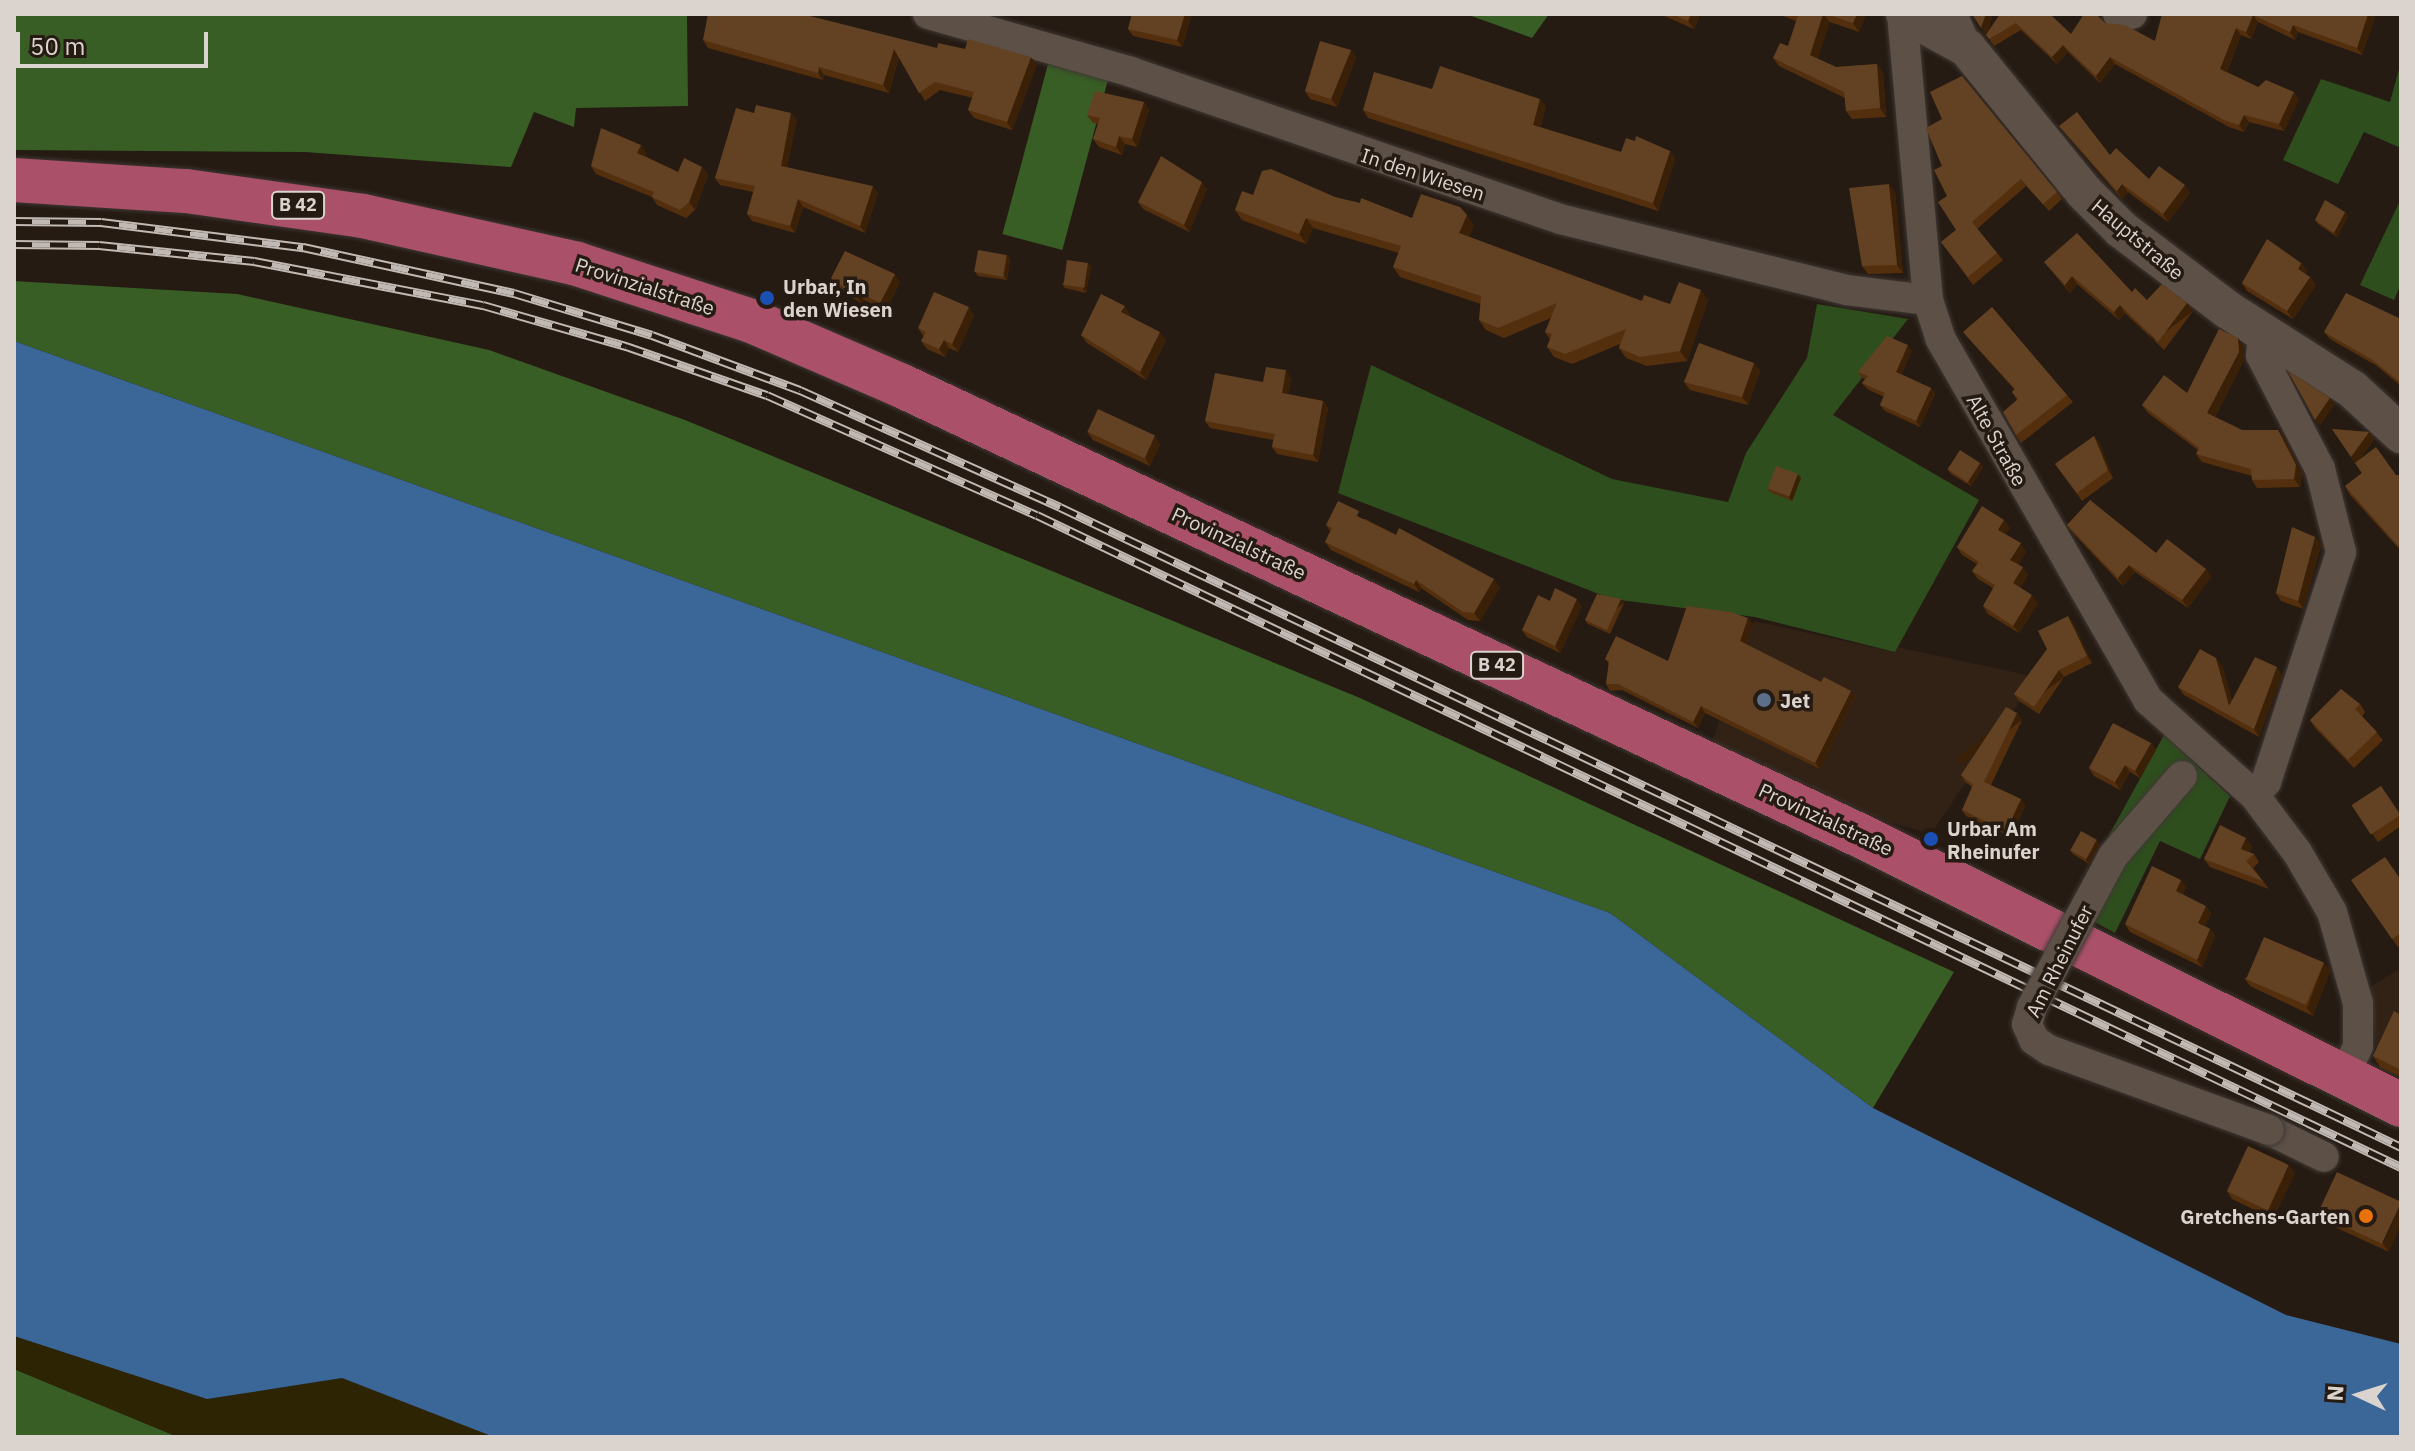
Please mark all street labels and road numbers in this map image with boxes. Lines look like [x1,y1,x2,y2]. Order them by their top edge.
street label: In den Wiesen [1358,143,1488,205]
road number: B 42 [270,191,326,219]
street label: Hauptstraße [2087,193,2189,285]
street label: Provinzialstraße [572,252,718,320]
street label: Alte Straße [1962,390,2032,490]
street label: Provinzialstraße [1168,501,1310,585]
road number: B 42 [1469,651,1525,679]
street label: Provinzialstraße [1755,777,1897,861]
street label: Am Rheinufer [2020,901,2098,1021]

